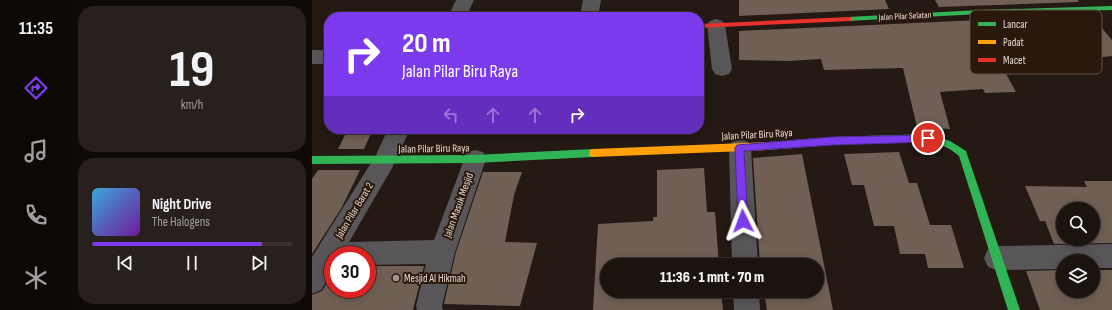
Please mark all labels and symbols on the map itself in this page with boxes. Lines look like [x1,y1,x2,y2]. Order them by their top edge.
street label: Jalan Pilar Selatan [877,10,932,23]
legend [970,10,1102,74]
text: Lancar [1003,18,1028,31]
text: Padat [1003,36,1025,49]
text: Macet [1003,54,1027,67]
pin [911,121,945,155]
street label: Jalan Pilar Biru Raya [720,126,793,143]
street label: Jalan Pilar Biru Raya [397,141,470,156]
street label: Jalan Masuk Mesjid [440,171,476,240]
street label: Jalan Pilar Barat 2 [332,179,376,242]
position arrow [722,200,764,242]
speed limit sign: 30 [324,246,376,298]
place label: Mesjid Al Hikmah [404,272,466,285]
marker: Mesjid Al Hikmah [391,273,401,283]

